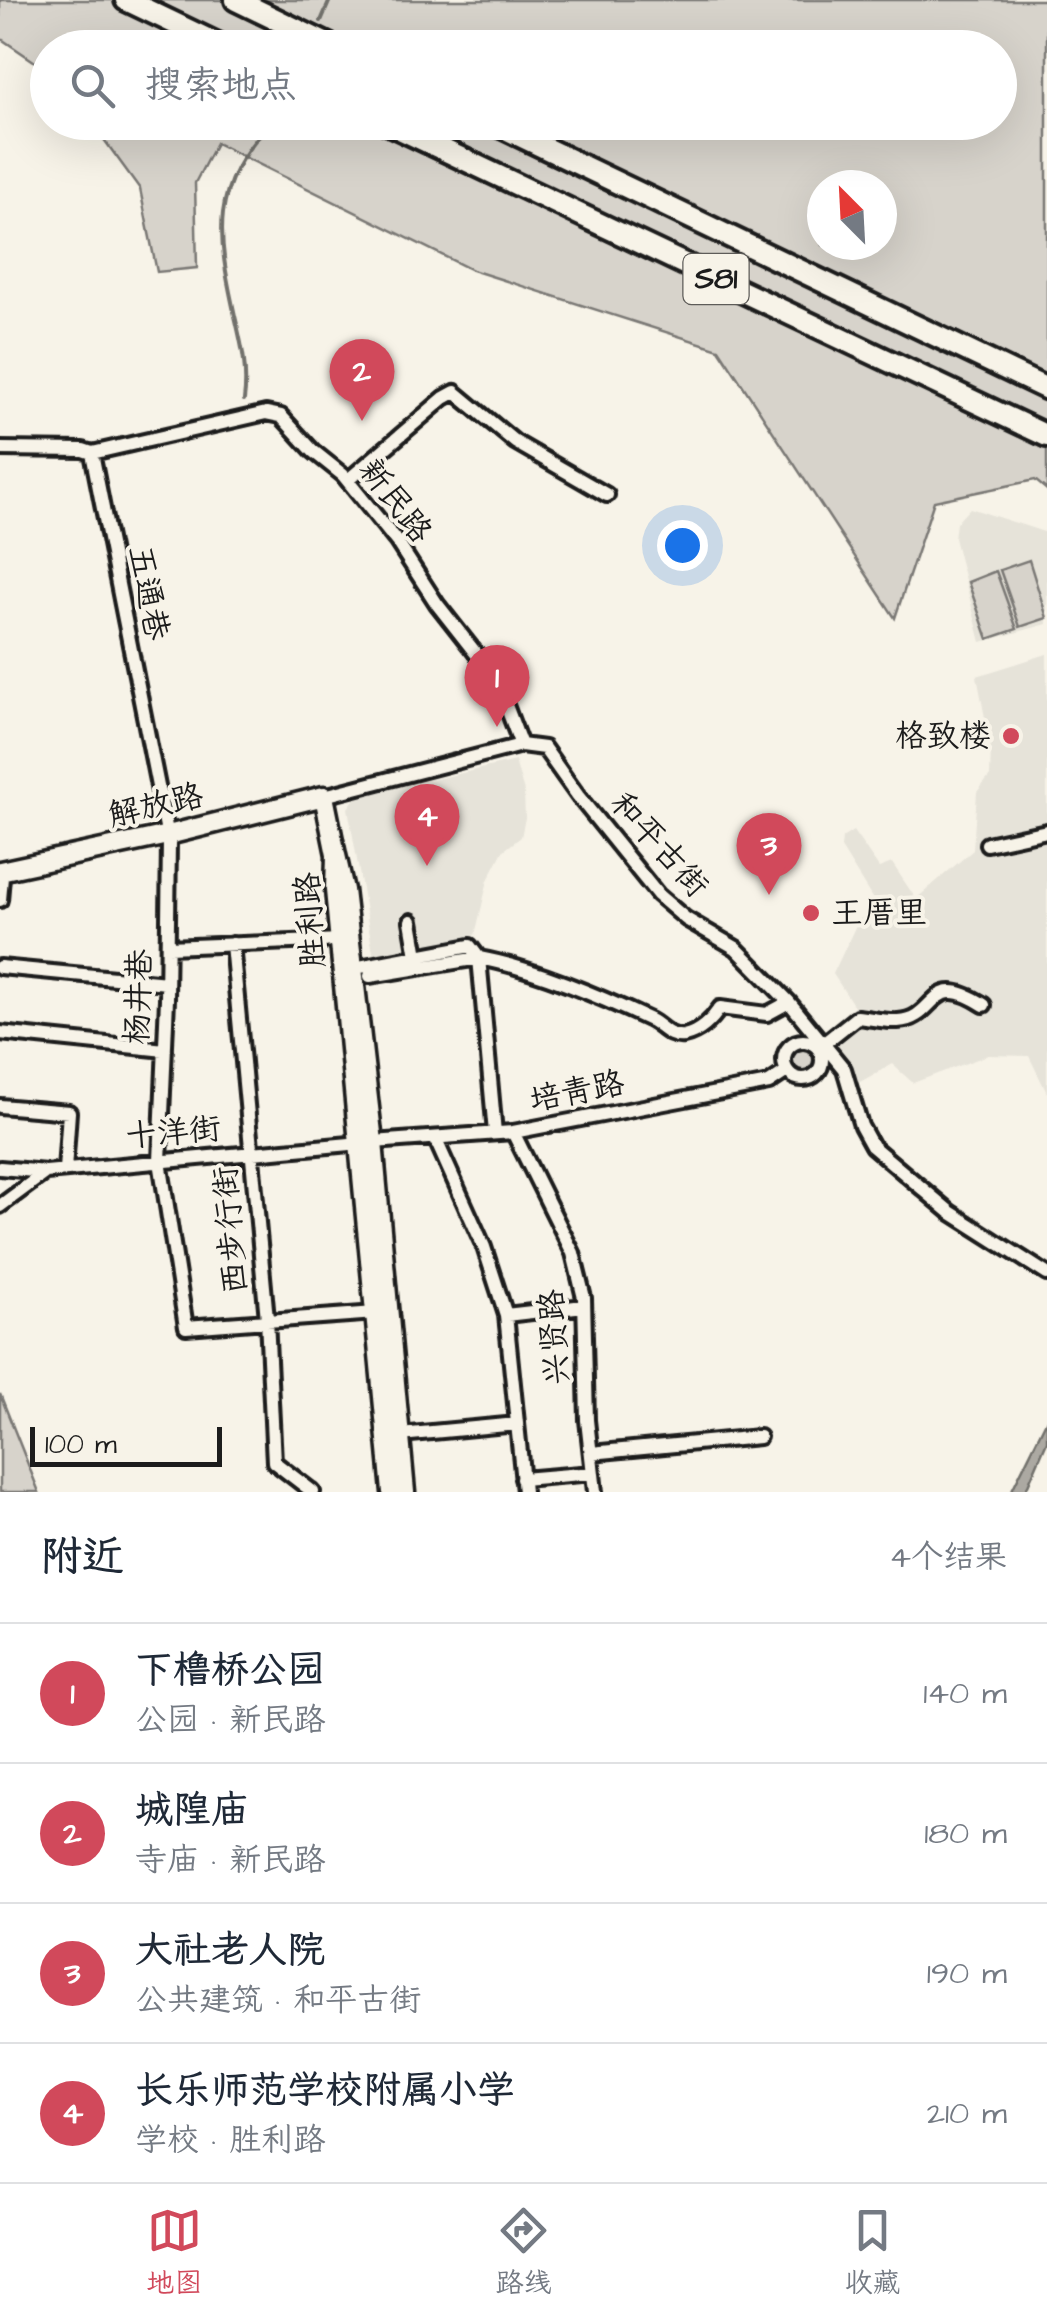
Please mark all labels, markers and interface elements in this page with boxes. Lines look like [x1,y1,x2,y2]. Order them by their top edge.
search box [30,30,1017,140]
icon: search [65,58,120,113]
text: 搜索地点 [145,60,297,112]
north arrow [807,170,897,260]
road number: S81 [684,254,748,304]
pin: 2 [330,338,394,421]
street label: 新民路 [348,449,442,553]
your location [657,520,708,571]
street label: 五通巷 [117,542,179,644]
pin: 1 [464,644,530,727]
place label: 格致楼 [895,714,991,759]
marker: 格致楼 [1000,725,1022,747]
street label: 解放路 [104,773,208,839]
street label: 和平古街 [599,782,719,908]
pin: 4 [394,784,460,866]
pin: 3 [736,812,802,895]
street label: 胜利路 [285,871,337,969]
place label: 王厝里 [831,891,927,936]
marker: 王厝里 [800,902,822,924]
street label: 杨井巷 [115,948,163,1046]
street label: 培青路 [526,1061,628,1123]
street label: 十洋街 [123,1106,223,1160]
street label: 西步行街 [203,1164,259,1296]
street label: 兴贤路 [529,1288,581,1386]
scale bar [30,1422,222,1466]
text: 100 m [45,1425,117,1464]
text: 附近 [40,1529,124,1587]
text: 4个结果 [889,1535,1007,1580]
text: 下橹桥公园 [135,1645,325,1697]
text: 1 [70,1671,75,1716]
text: 140 m [923,1671,1007,1716]
text: 公园 · 新民路 [135,1698,325,1743]
text: 城隍庙 [135,1785,249,1837]
text: 2 [63,1811,82,1856]
text: 180 m [924,1811,1007,1856]
text: 寺庙 · 新民路 [135,1838,325,1883]
text: 大社老人院 [135,1925,325,1977]
text: 3 [64,1951,81,1996]
text: 190 m [927,1951,1007,1996]
text: 公共建筑 · 和平古街 [135,1978,421,2023]
text: 长乐师范学校附属小学 [135,2065,515,2117]
text: 4 [62,2091,83,2136]
text: 210 m [927,2091,1007,2136]
text: 学校 · 胜利路 [135,2118,325,2163]
tab: 地图 [146,2203,203,2303]
tab: 路线 [495,2203,552,2303]
tab: 收藏 [844,2203,901,2303]

